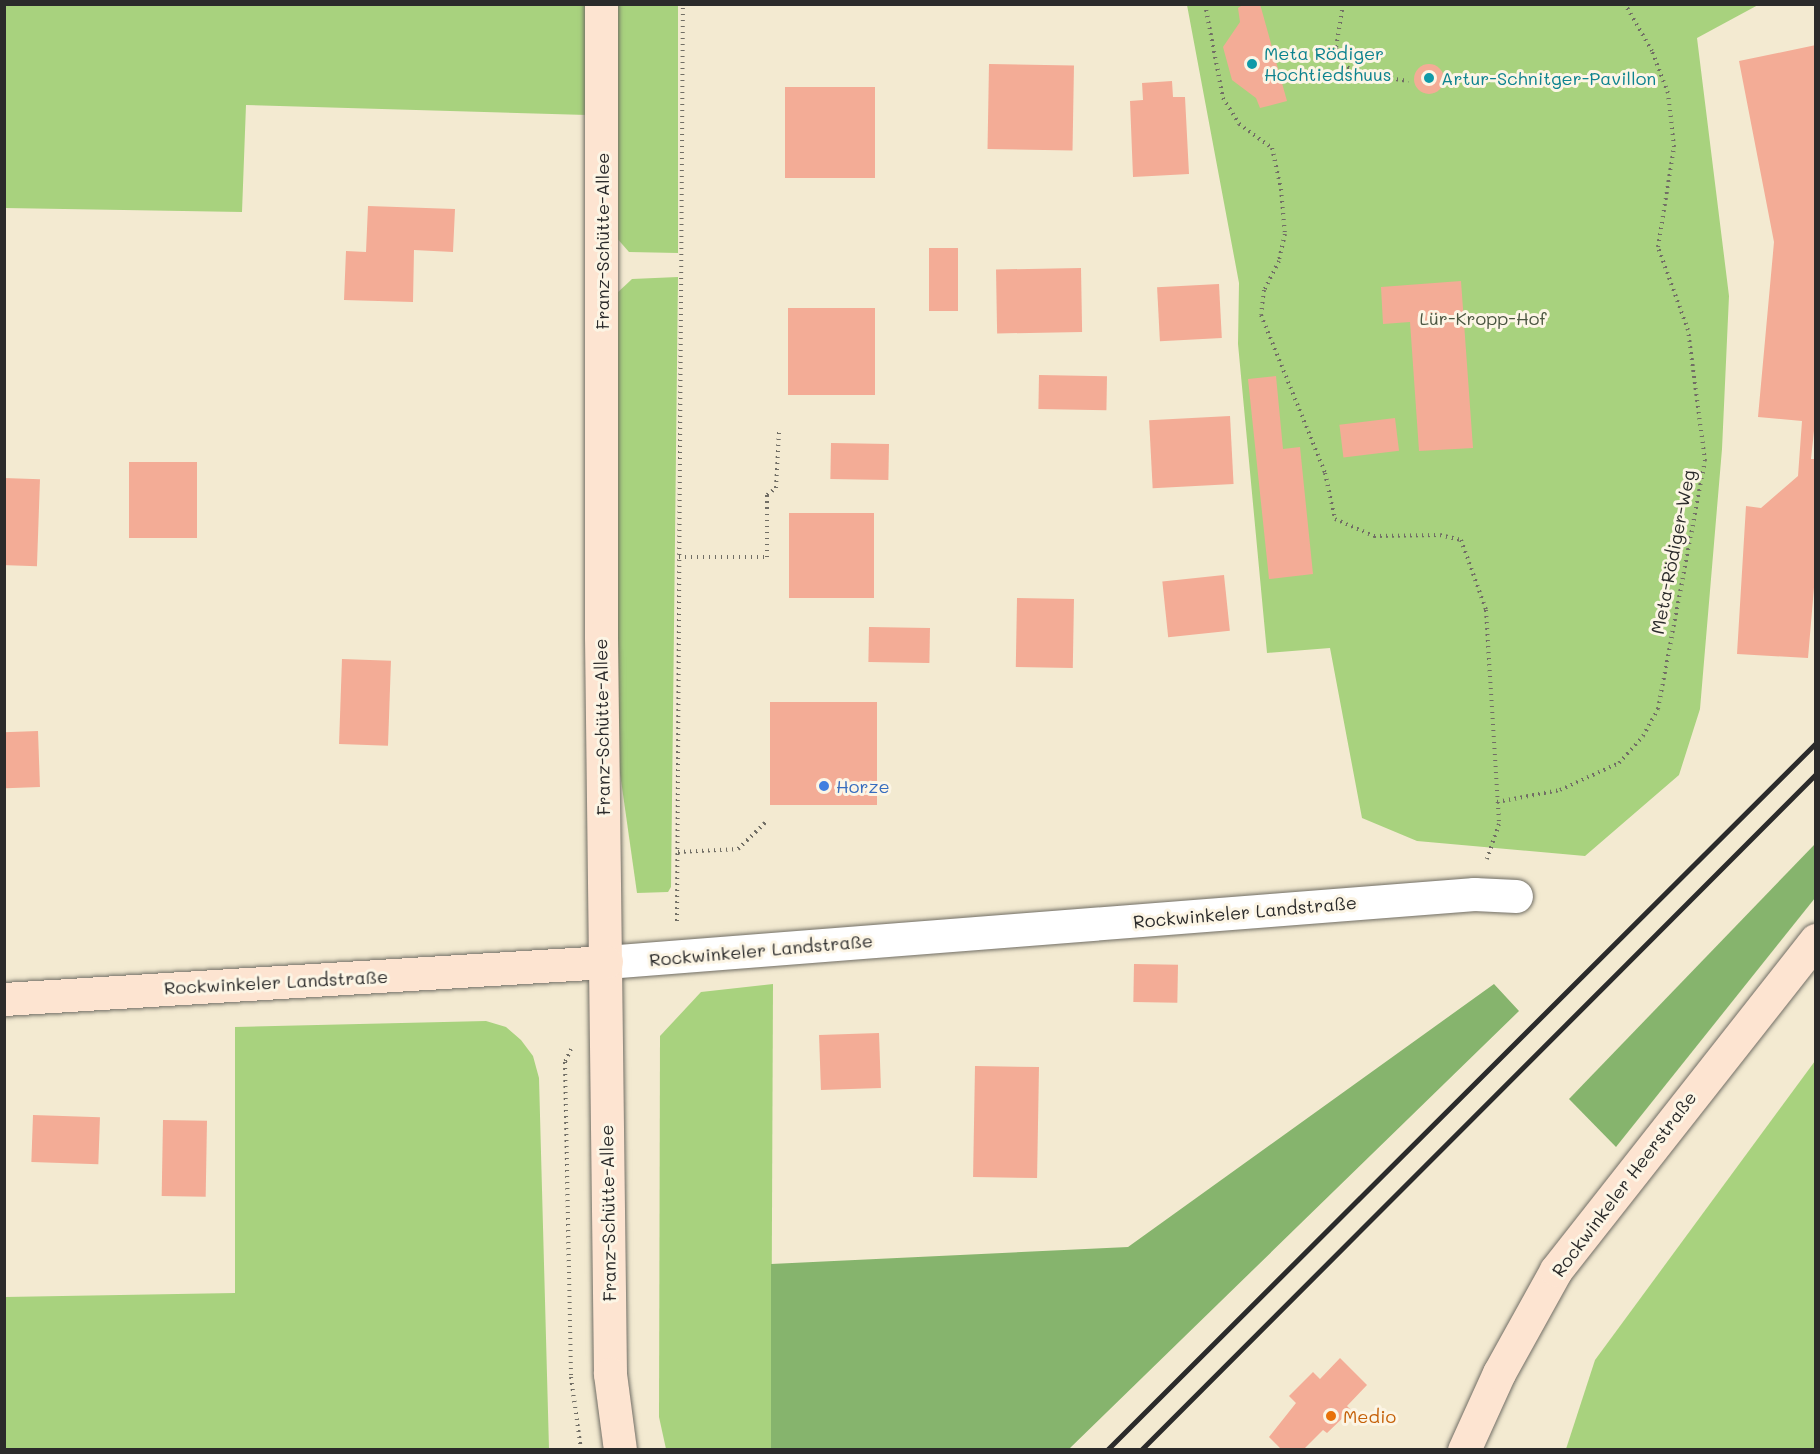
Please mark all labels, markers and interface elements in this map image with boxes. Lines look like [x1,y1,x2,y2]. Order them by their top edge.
place label: Meta Rödiger Hochtiedshuus [1264,43,1392,86]
marker: Meta Rödiger Hochtiedshuus [1245,57,1259,71]
place label: Artur-Schnitger-Pavillon [1441,67,1656,89]
marker: Artur-Schnitger-Pavillon [1422,71,1436,85]
street label: Franz-Schütte-Allee [591,153,613,329]
park label: Lür-Kropp-Hof [1420,307,1546,329]
street label: Meta-Rödiger-Weg [1646,468,1700,636]
street label: Franz-Schütte-Allee [590,638,614,816]
place label: Horze [836,775,890,797]
marker: Horze [817,779,831,793]
street label: Rockwinkeler Landstraße [1132,891,1358,933]
street label: Rockwinkeler Landstraße [648,929,874,971]
street label: Rockwinkeler Landstraße [163,965,389,999]
street label: Rockwinkeler Heerstraße [1547,1087,1701,1281]
street label: Franz-Schütte-Allee [596,1124,620,1302]
place label: Medio [1343,1405,1396,1427]
marker: Medio [1324,1409,1338,1423]

